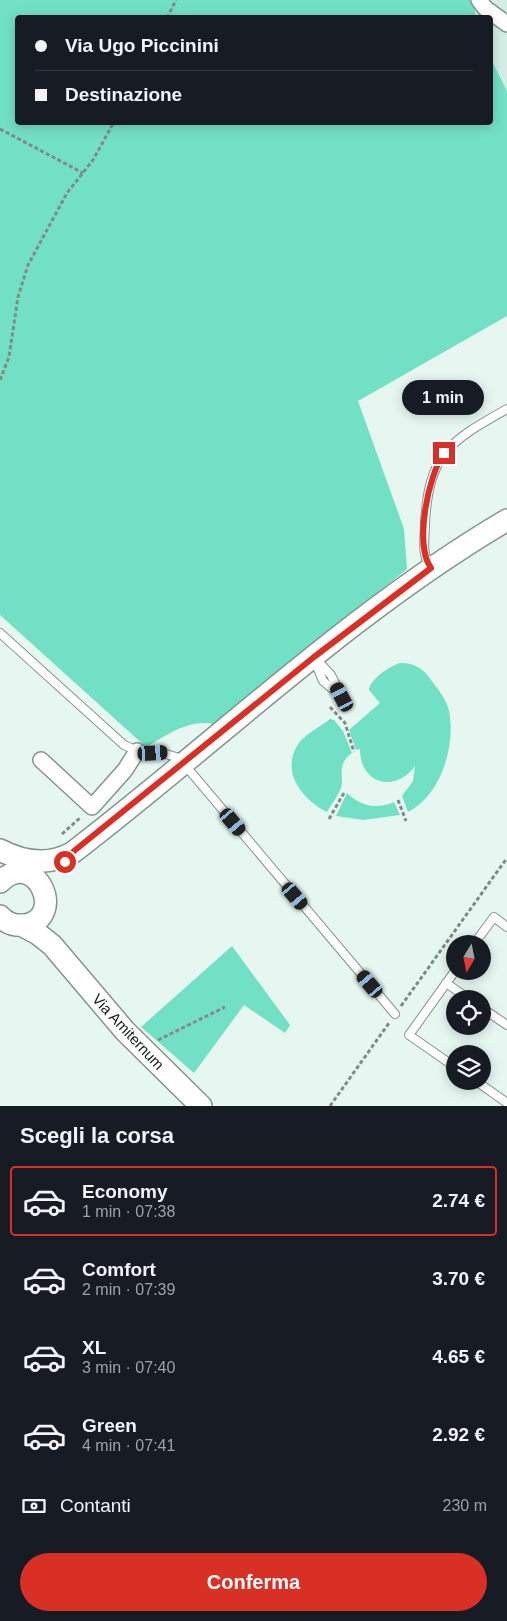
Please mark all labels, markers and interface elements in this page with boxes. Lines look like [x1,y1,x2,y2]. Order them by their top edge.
text: Via Ugo Piccinini [65,35,219,56]
text: Destinazione [65,84,182,105]
callout: 1 min [403,380,485,416]
text: 1 min [422,389,464,406]
route end [433,442,455,464]
car [328,680,355,714]
car [137,745,168,761]
car [217,806,248,838]
route start [54,851,76,873]
car [279,880,310,912]
north arrow [446,935,491,980]
map controls [446,935,491,1090]
car [354,968,385,1000]
street label: Via Amiternum [89,990,168,1073]
button: locate [446,990,491,1035]
button: layers [446,1045,491,1090]
text: Scegli la corsa [20,1123,174,1148]
icon: car [22,1179,67,1224]
text: Economy [82,1181,168,1202]
text: 2.74 € [432,1190,485,1211]
text: 1 min · 07:38 [82,1203,175,1220]
icon: car [22,1257,67,1302]
text: Comfort [82,1259,156,1280]
text: 3.70 € [432,1268,485,1289]
text: 2 min · 07:39 [82,1281,175,1298]
icon: car [22,1335,67,1380]
text: XL [82,1337,106,1358]
text: 4.65 € [432,1346,485,1367]
text: 3 min · 07:40 [82,1359,175,1376]
icon: car [22,1413,67,1458]
text: Green [82,1415,137,1436]
text: 2.92 € [432,1424,485,1445]
text: 4 min · 07:41 [82,1437,175,1454]
icon: cash [20,1492,48,1520]
text: Contanti [60,1495,131,1516]
text: 230 m [443,1497,487,1514]
button: Conferma [20,1553,487,1611]

